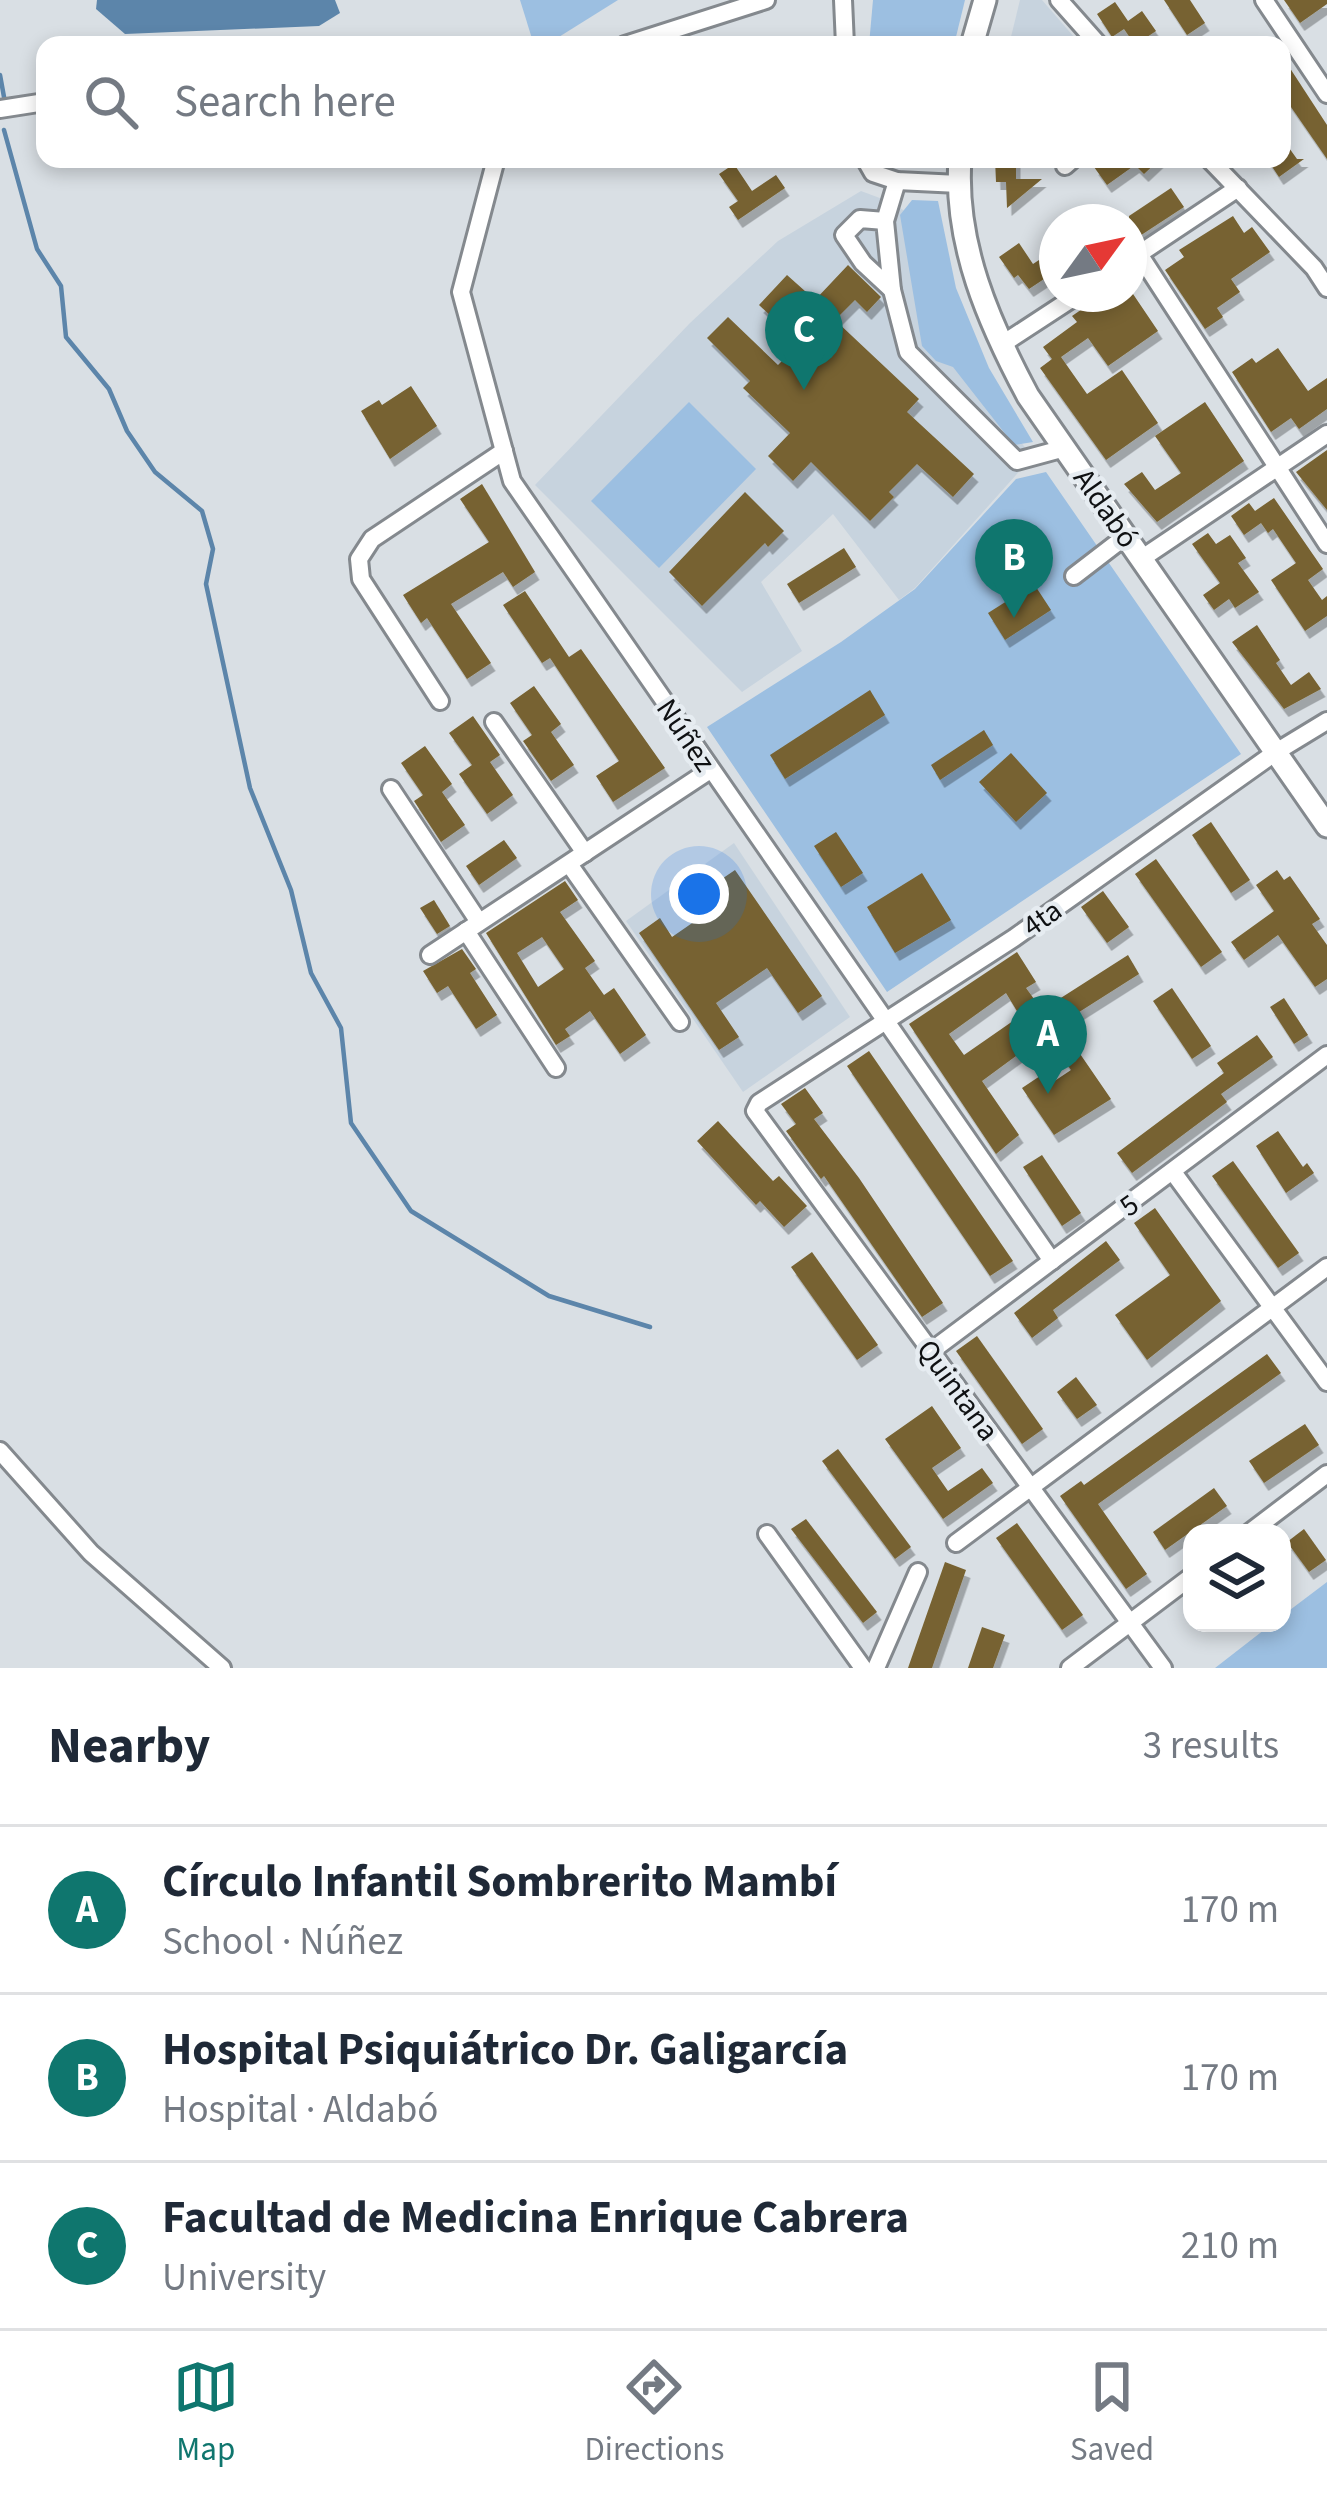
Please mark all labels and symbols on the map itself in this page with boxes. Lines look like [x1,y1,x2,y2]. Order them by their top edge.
north arrow [1039,204,1147,312]
pin: C [765,291,843,390]
street label: Aldabó [1063,460,1149,557]
pin: B [975,519,1053,618]
street label: Núñez [645,690,726,780]
your location [669,864,729,924]
street label: 4ta [1014,889,1071,947]
pin: A [1009,995,1087,1094]
street label: 5 [1111,1184,1148,1227]
street label: Quintana [906,1331,1009,1450]

